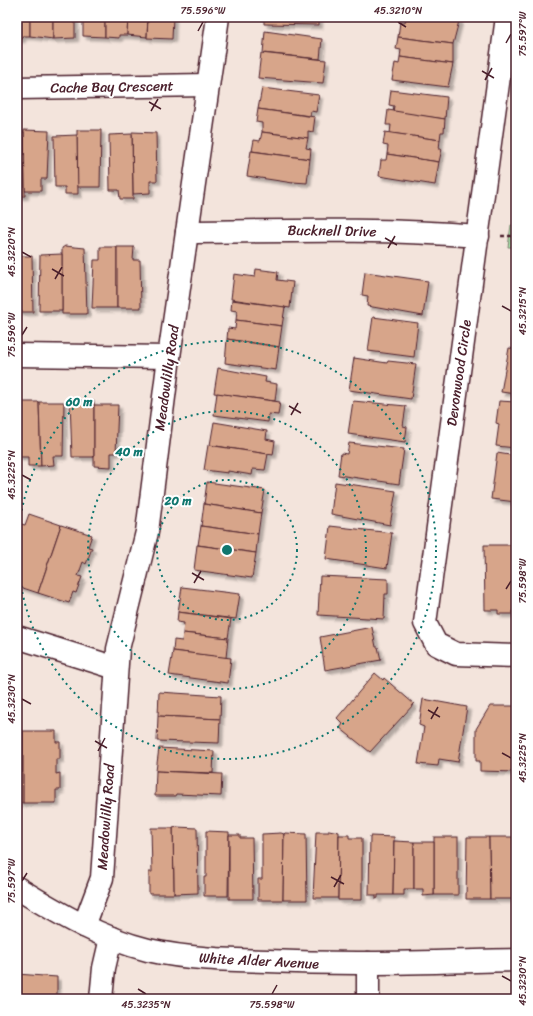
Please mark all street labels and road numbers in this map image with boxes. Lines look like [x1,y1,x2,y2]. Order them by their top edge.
street label: Cache Bay Crescent [50,73,174,101]
street label: Bucknell Drive [287,218,377,244]
street label: Devonwood Circle [439,318,479,428]
street label: Meadowlilly Road [147,322,187,432]
street label: Meadowlilly Road [90,762,122,871]
street label: White Alder Avenue [198,945,320,977]

